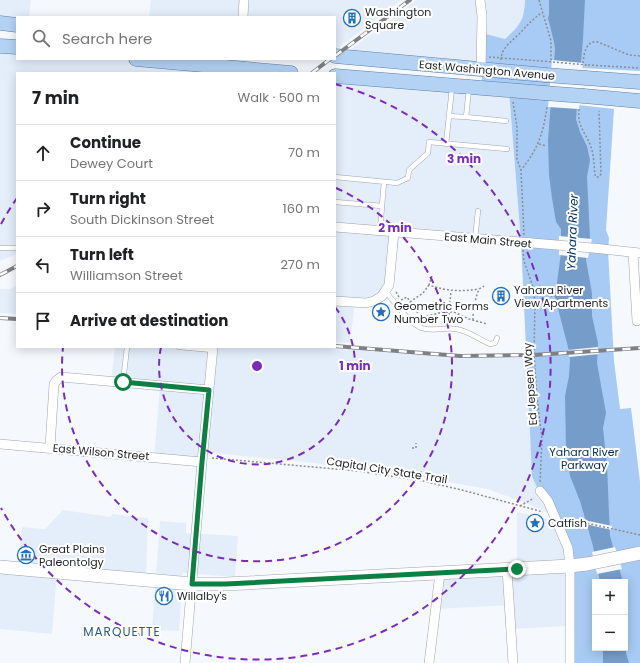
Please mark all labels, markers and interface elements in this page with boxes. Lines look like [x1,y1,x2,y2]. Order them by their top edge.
place label: Washington Square [365,4,431,33]
building icon: Washington Square [342,8,362,28]
search box [16,16,336,60]
icon: search [30,27,52,49]
text: Search here [62,28,152,49]
street label: East Washington Avenue [418,56,556,84]
text: 7 min [32,86,79,110]
text: Walk · 500 m [238,88,320,107]
text: Continue [70,132,141,153]
icon: ahead [32,142,54,164]
text: 70 m [288,143,320,162]
text: 3 min [447,150,481,167]
text: Dewey Court [70,154,153,173]
text: Turn right [70,188,146,209]
water label: Yahara River [562,193,582,270]
icon: right [32,198,54,220]
text: 160 m [283,199,320,218]
text: South Dickinson Street [70,210,214,229]
text: 2 min [378,219,412,236]
street label: East Main Street [444,228,532,252]
text: Turn left [70,244,134,265]
icon: left [32,254,54,276]
text: 270 m [280,255,320,274]
text: Williamson Street [70,266,183,285]
place label: Yahara River View Apartments [514,282,609,311]
building icon: Yahara River View Apartments [491,286,511,306]
place label: Geometric Forms Number Two [394,298,489,327]
place icon: Geometric Forms Number Two [371,302,391,322]
icon: arrive [32,310,54,332]
text: Arrive at destination [70,310,228,331]
street label: Ed Jepsen Way [519,341,541,426]
text: 1 min [339,357,371,374]
centre of rings [250,359,264,373]
route start [114,373,132,391]
street label: East Wilson Street [52,440,150,464]
park label: Yahara River Parkway [549,444,619,473]
street label: Capital City State Trail [325,453,449,487]
place icon: Catfish [525,513,545,533]
place label: Catfish [548,515,587,531]
place label: Great Plains Paleontolgy [39,541,105,570]
museum icon: Great Plains Paleontolgy [16,545,36,565]
route end [508,560,526,578]
map controls [592,579,628,651]
button: + [592,579,628,615]
restaurant icon: Willalby's [154,586,174,606]
place label: Willalby's [177,588,227,604]
button: − [592,615,628,651]
district label: MARQUETTE [83,623,161,640]

